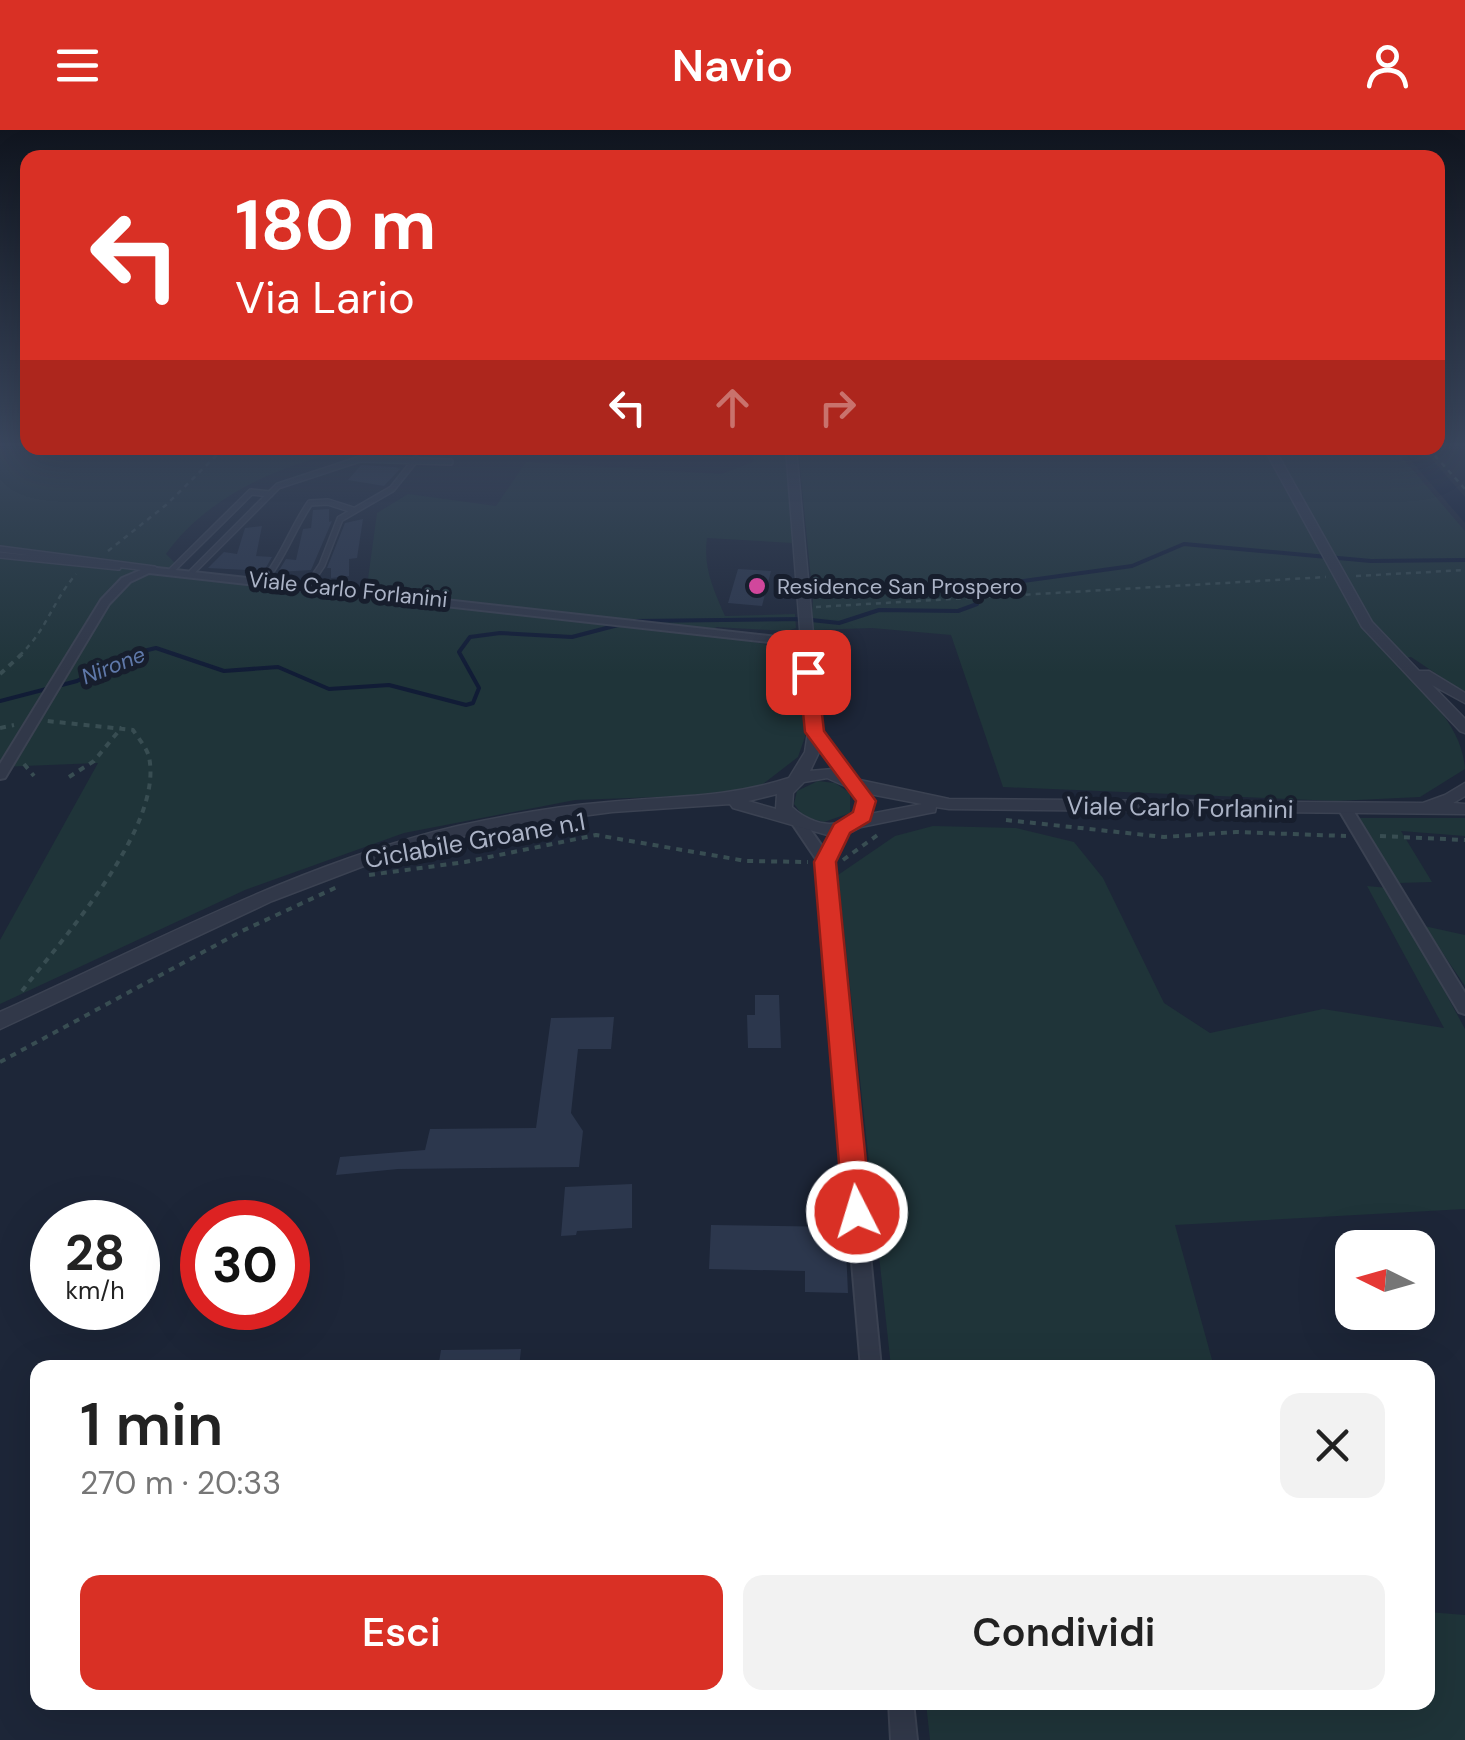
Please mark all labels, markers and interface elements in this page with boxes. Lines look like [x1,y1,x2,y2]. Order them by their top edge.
text: Navio [672,36,793,95]
icon: menu [50,38,105,93]
icon: person [1360,38,1415,93]
text: 180 m [235,180,436,271]
icon: left [70,190,200,320]
text: Via Lario [235,268,415,327]
icon: left [600,380,655,435]
icon: ahead [705,380,760,435]
icon: right [810,380,865,435]
street label: Viale Carlo Forlanini [247,565,449,614]
place label: Residence San Prospero [777,572,1023,601]
marker: Residence San Prospero [746,575,768,597]
pin [766,630,851,715]
water label: Nirone [77,640,149,691]
icon: arrive [781,645,836,700]
street label: Viale Carlo Forlanini [1066,789,1294,826]
street label: Ciclabile Groane n.1 [362,805,588,876]
position arrow [805,1160,909,1264]
speed limit sign: 30 [180,1200,310,1330]
text: 28 [65,1220,125,1286]
north arrow [1335,1230,1435,1330]
map controls [1335,1230,1435,1330]
text: km/h [65,1274,125,1307]
text: 1 min [80,1385,223,1464]
button: close [1280,1393,1385,1498]
text: 270 m · 20:33 [80,1462,281,1504]
button: Esci [80,1575,723,1690]
button: Condividi [743,1575,1385,1690]

